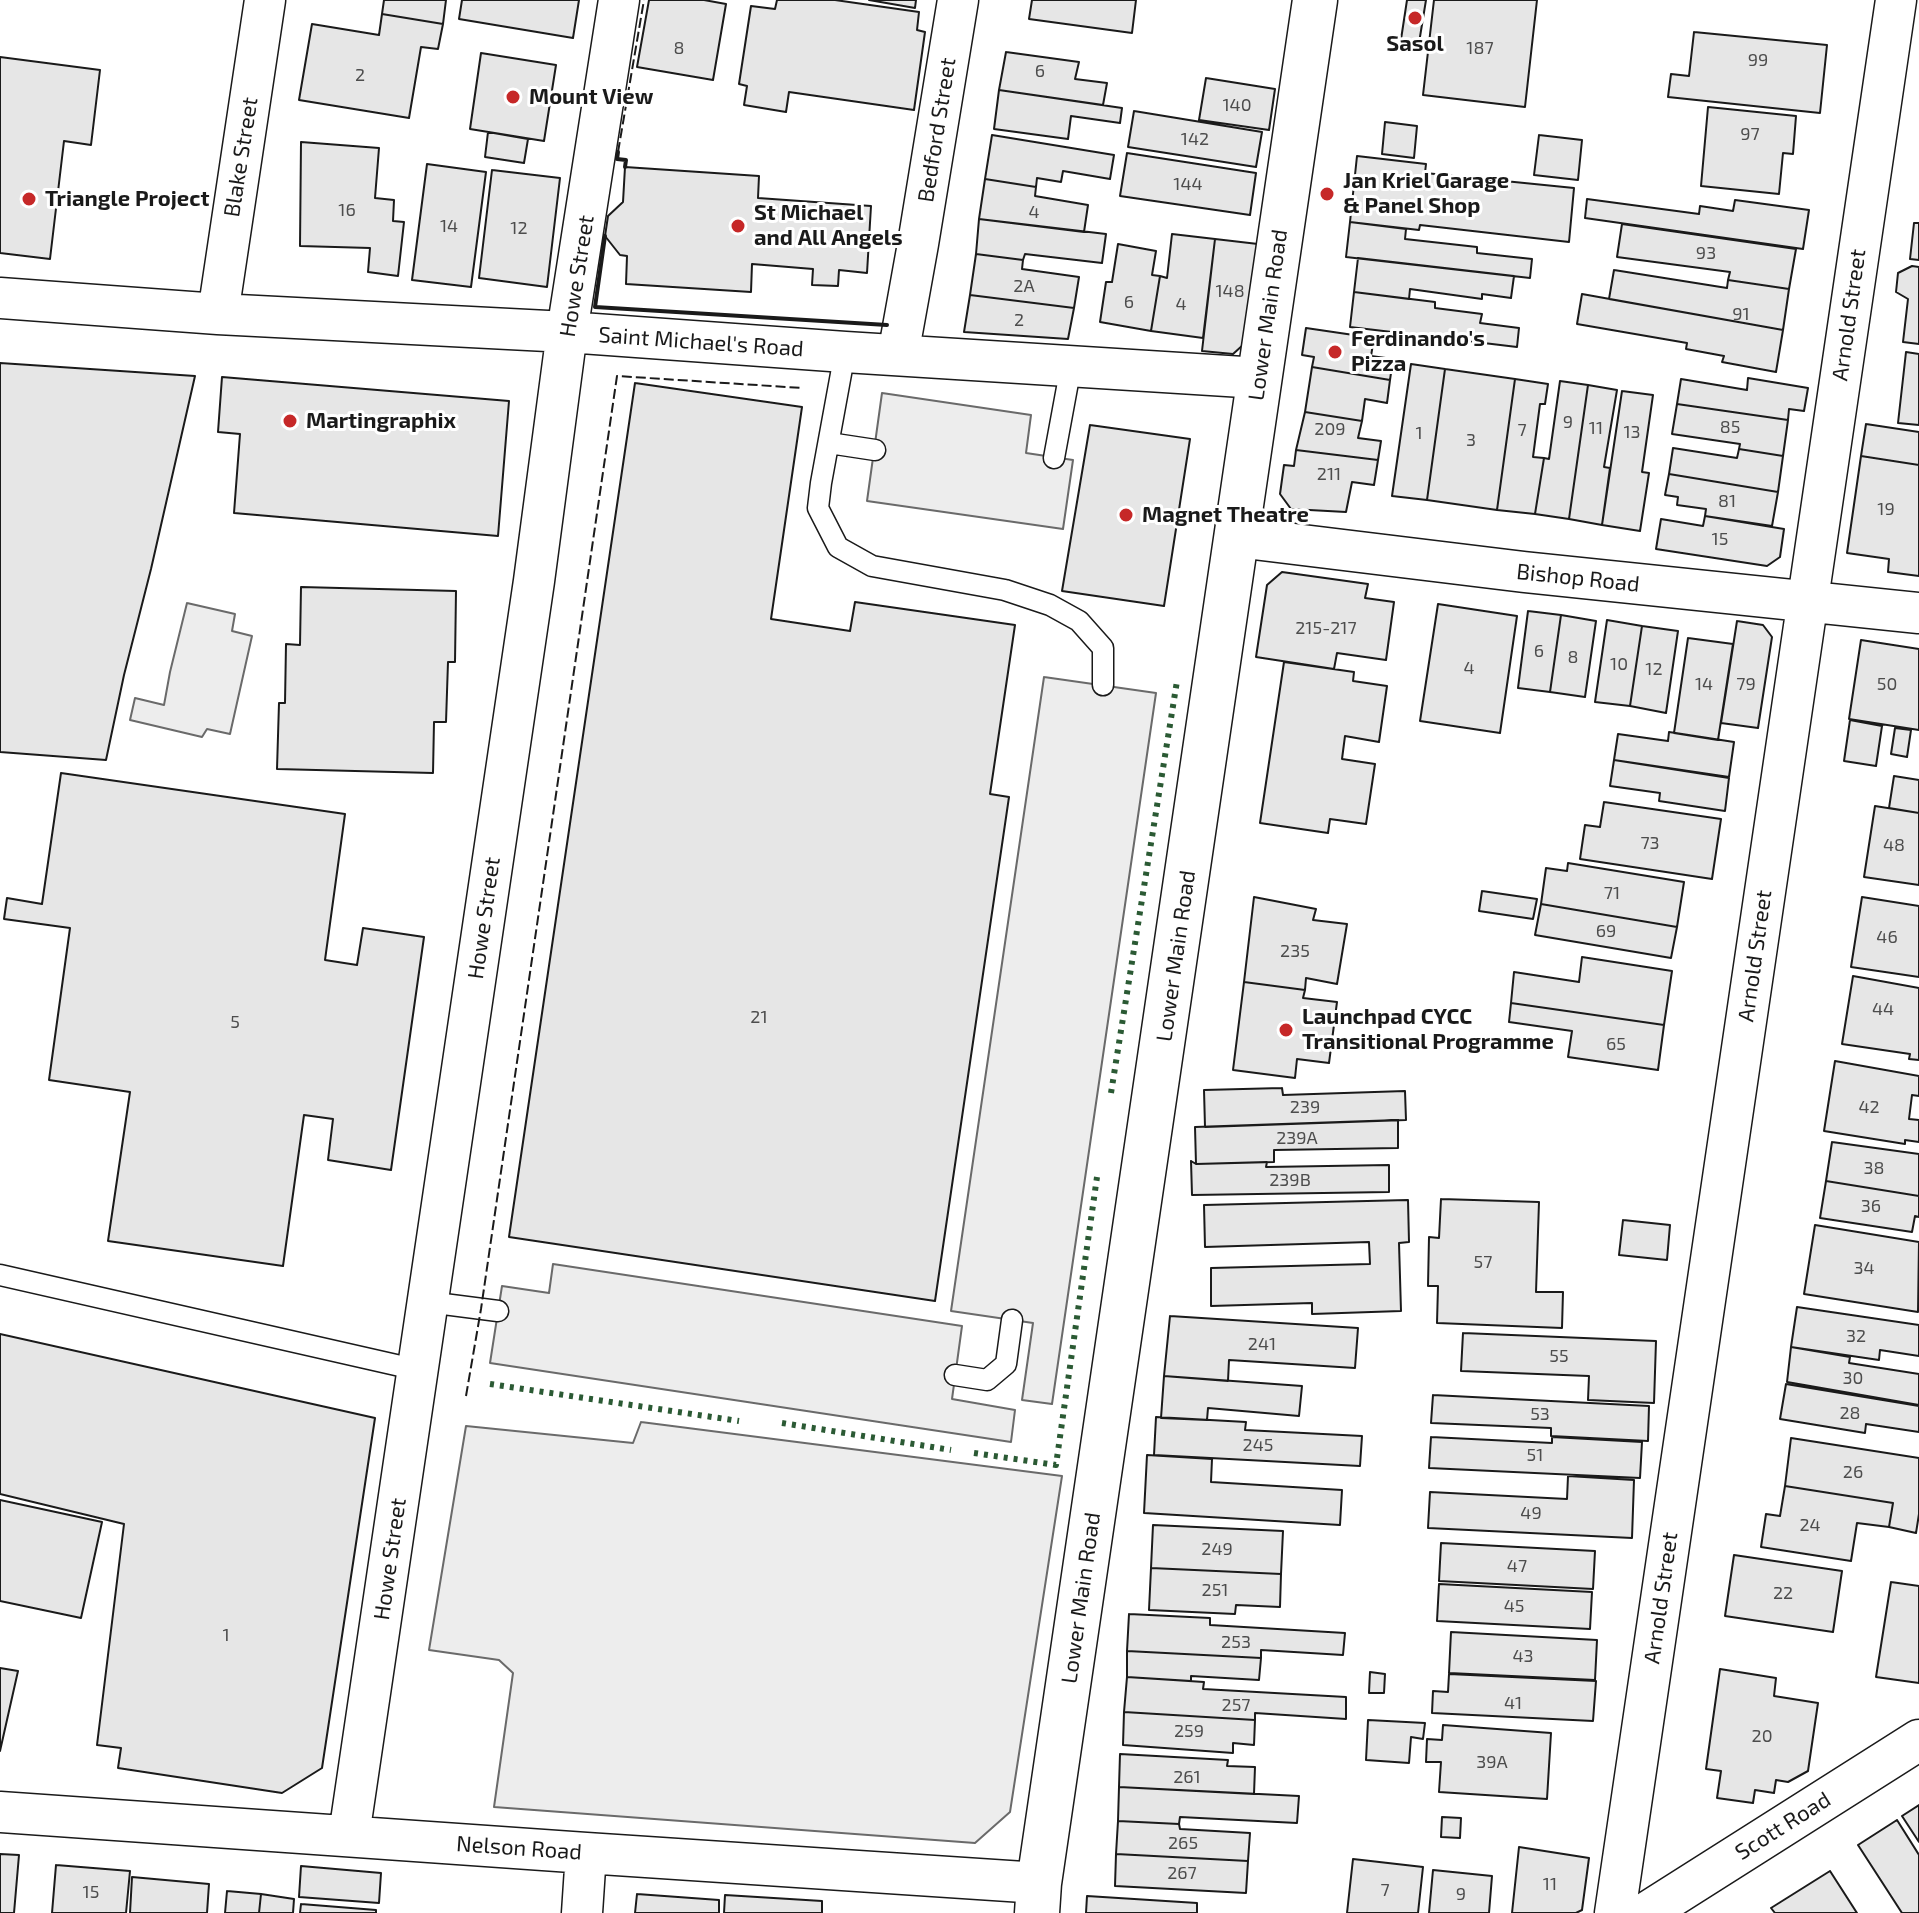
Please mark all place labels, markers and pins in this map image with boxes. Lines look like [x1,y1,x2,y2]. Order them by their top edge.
marker: Sasol [1406,9,1424,27]
place label: Sasol [1386,31,1444,57]
place label: Mount View [529,84,653,110]
marker: Mount View [504,88,522,106]
place label: Jan Kriel Garage & Panel Shop [1343,168,1509,220]
marker: Jan Kriel Garage & Panel Shop [1318,185,1336,203]
place label: Triangle Project [45,186,209,212]
marker: Triangle Project [20,190,38,208]
place label: St Michael and All Angels [754,200,903,252]
marker: St Michael and All Angels [729,217,747,235]
place label: Ferdinando's Pizza [1351,326,1485,378]
marker: Ferdinando's Pizza [1326,343,1344,361]
place label: Martingraphix [306,408,456,434]
marker: Martingraphix [281,412,299,430]
place label: Magnet Theatre [1142,502,1309,528]
marker: Magnet Theatre [1117,506,1135,524]
place label: Launchpad CYCC Transitional Programme [1302,1004,1554,1056]
marker: Launchpad CYCC Transitional Programme [1277,1021,1295,1039]

